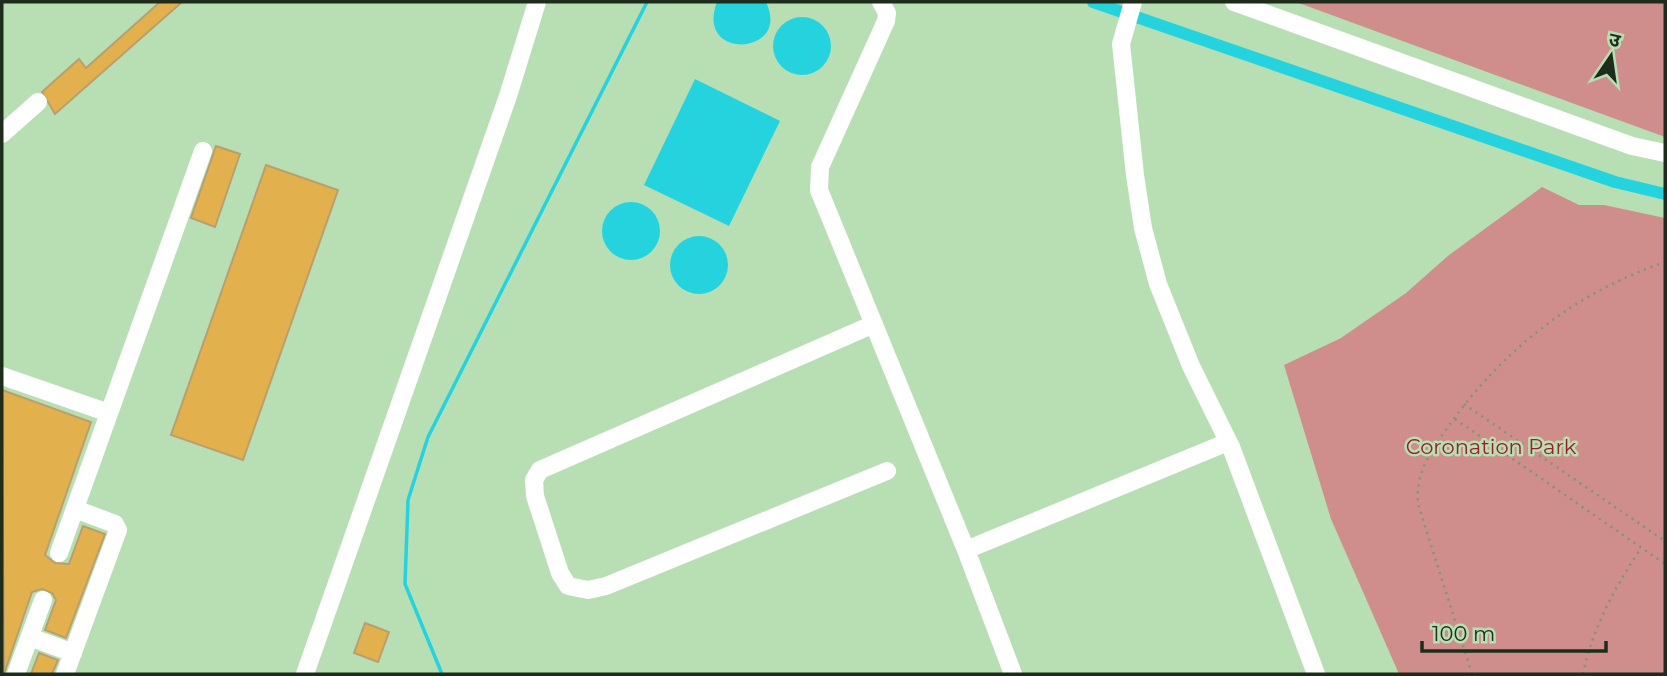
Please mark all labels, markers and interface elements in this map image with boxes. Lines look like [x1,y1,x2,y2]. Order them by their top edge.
north arrow [1576,21,1646,91]
text: उ [1607,27,1624,53]
park label: Coronation Park [1406,434,1577,459]
scale bar [1422,610,1606,654]
text: 100 m [1432,621,1495,646]

